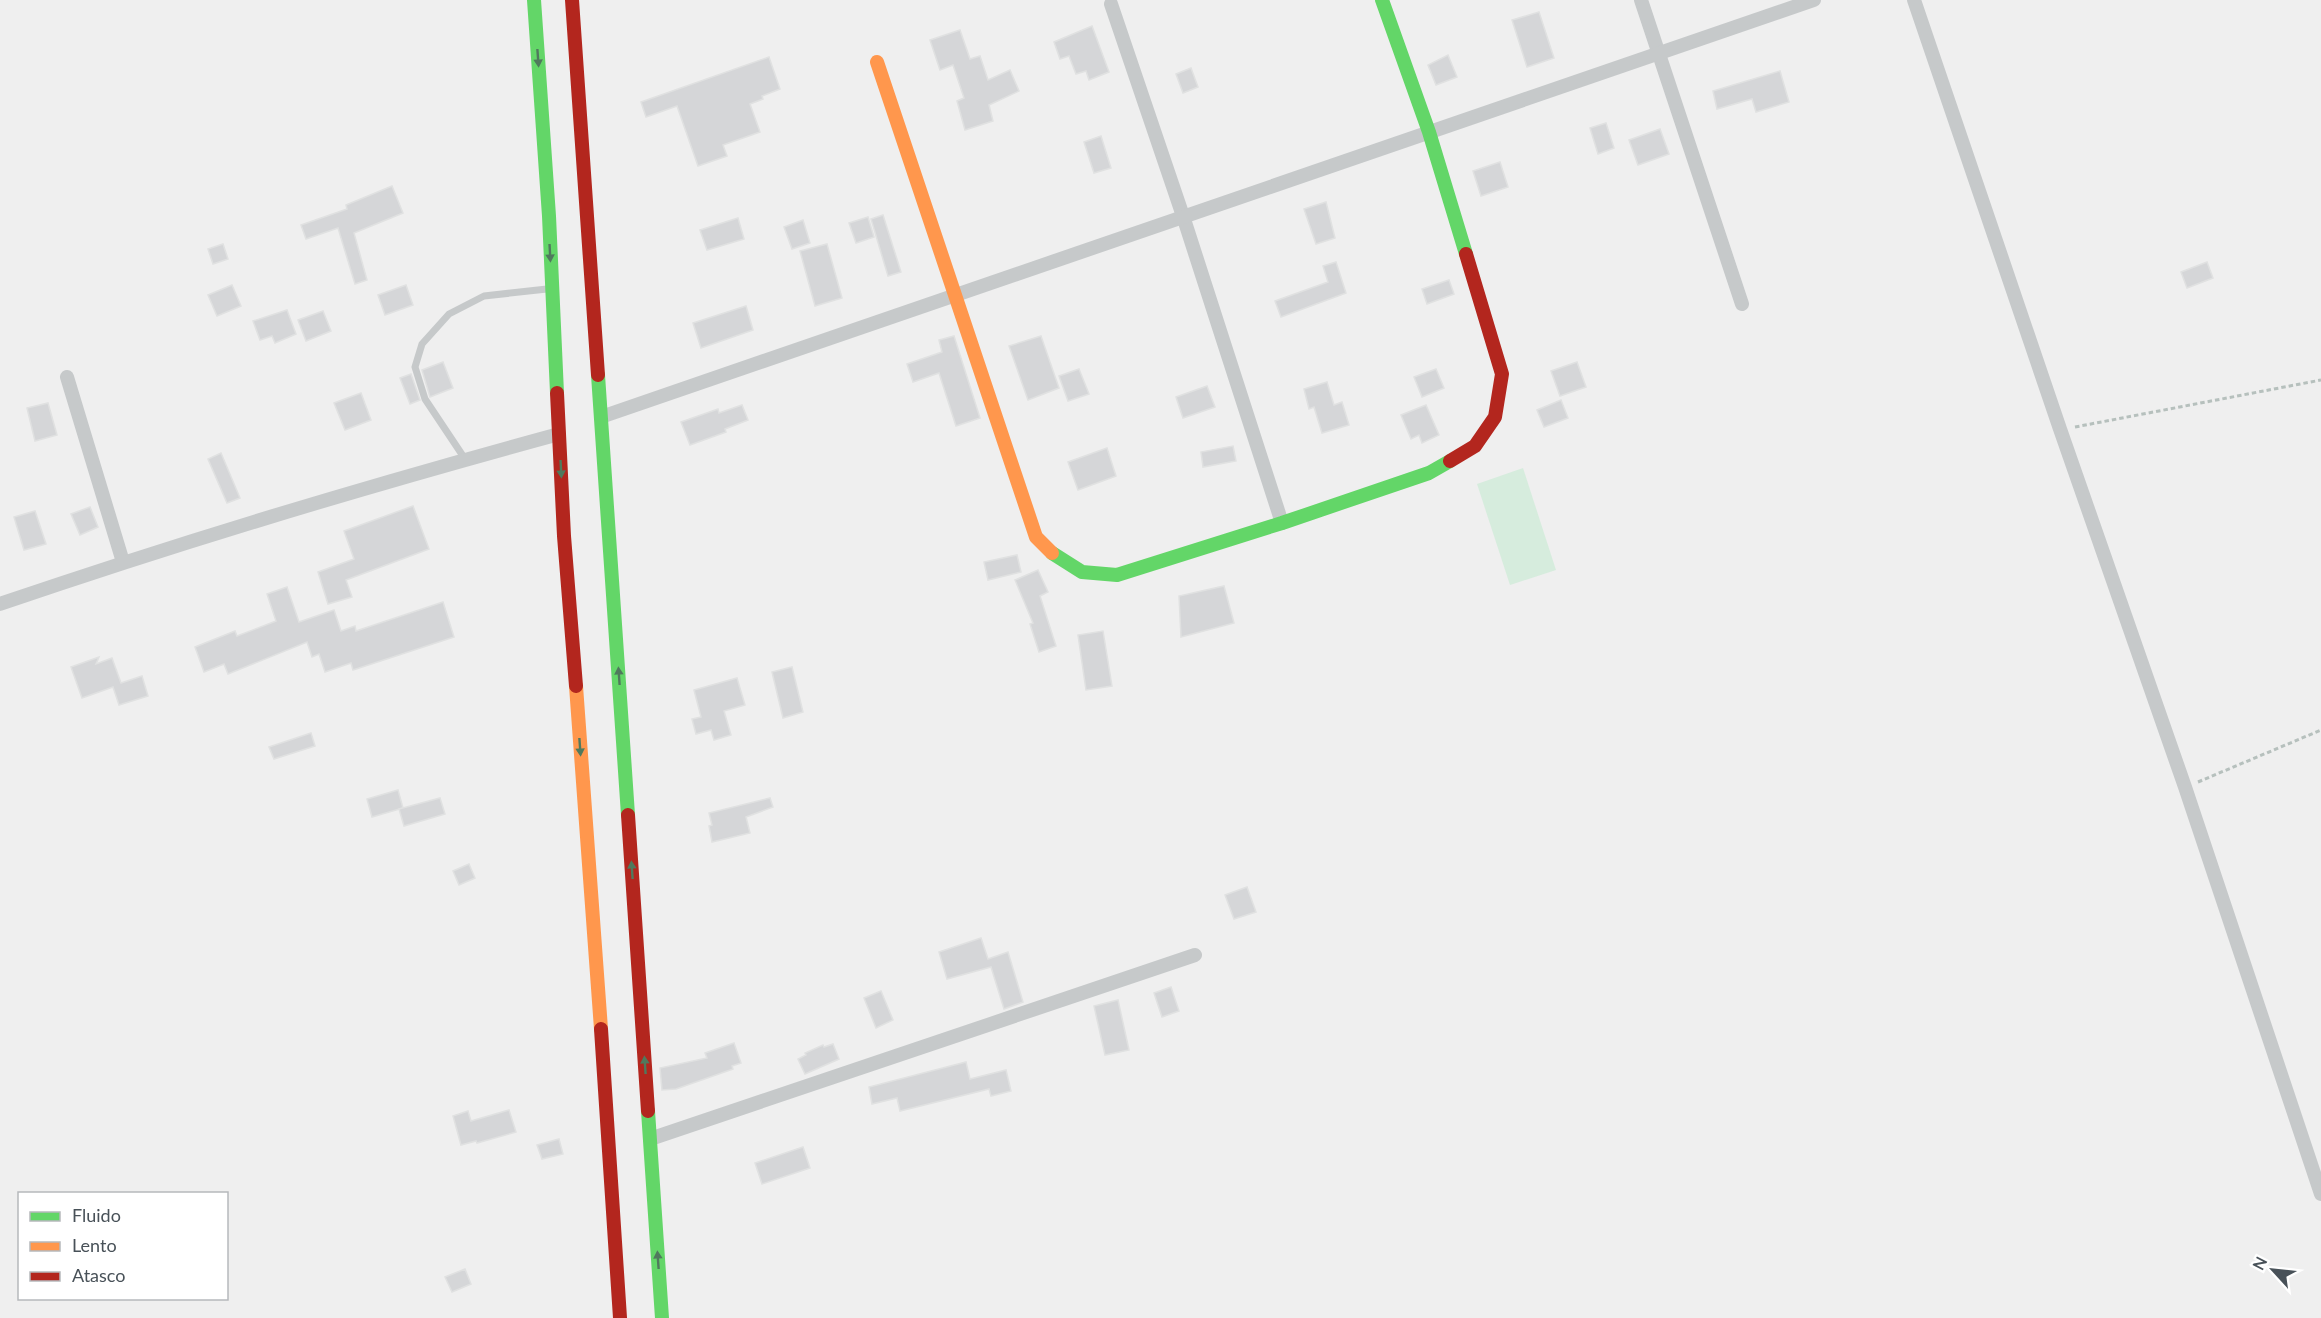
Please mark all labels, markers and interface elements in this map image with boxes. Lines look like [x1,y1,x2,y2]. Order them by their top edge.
one-way arrow [533,49,542,68]
one-way arrow [546,243,555,262]
one-way arrow [556,459,565,478]
one-way arrow [614,666,623,685]
one-way arrow [575,738,585,757]
one-way arrow [627,861,637,880]
one-way arrow [641,1056,650,1075]
legend [18,1192,228,1300]
text: Fluido [72,1204,121,1226]
text: Lento [72,1234,117,1256]
north arrow [2243,1240,2303,1300]
one-way arrow [653,1250,663,1269]
text: N [2248,1253,2270,1273]
text: Atasco [72,1264,125,1286]

